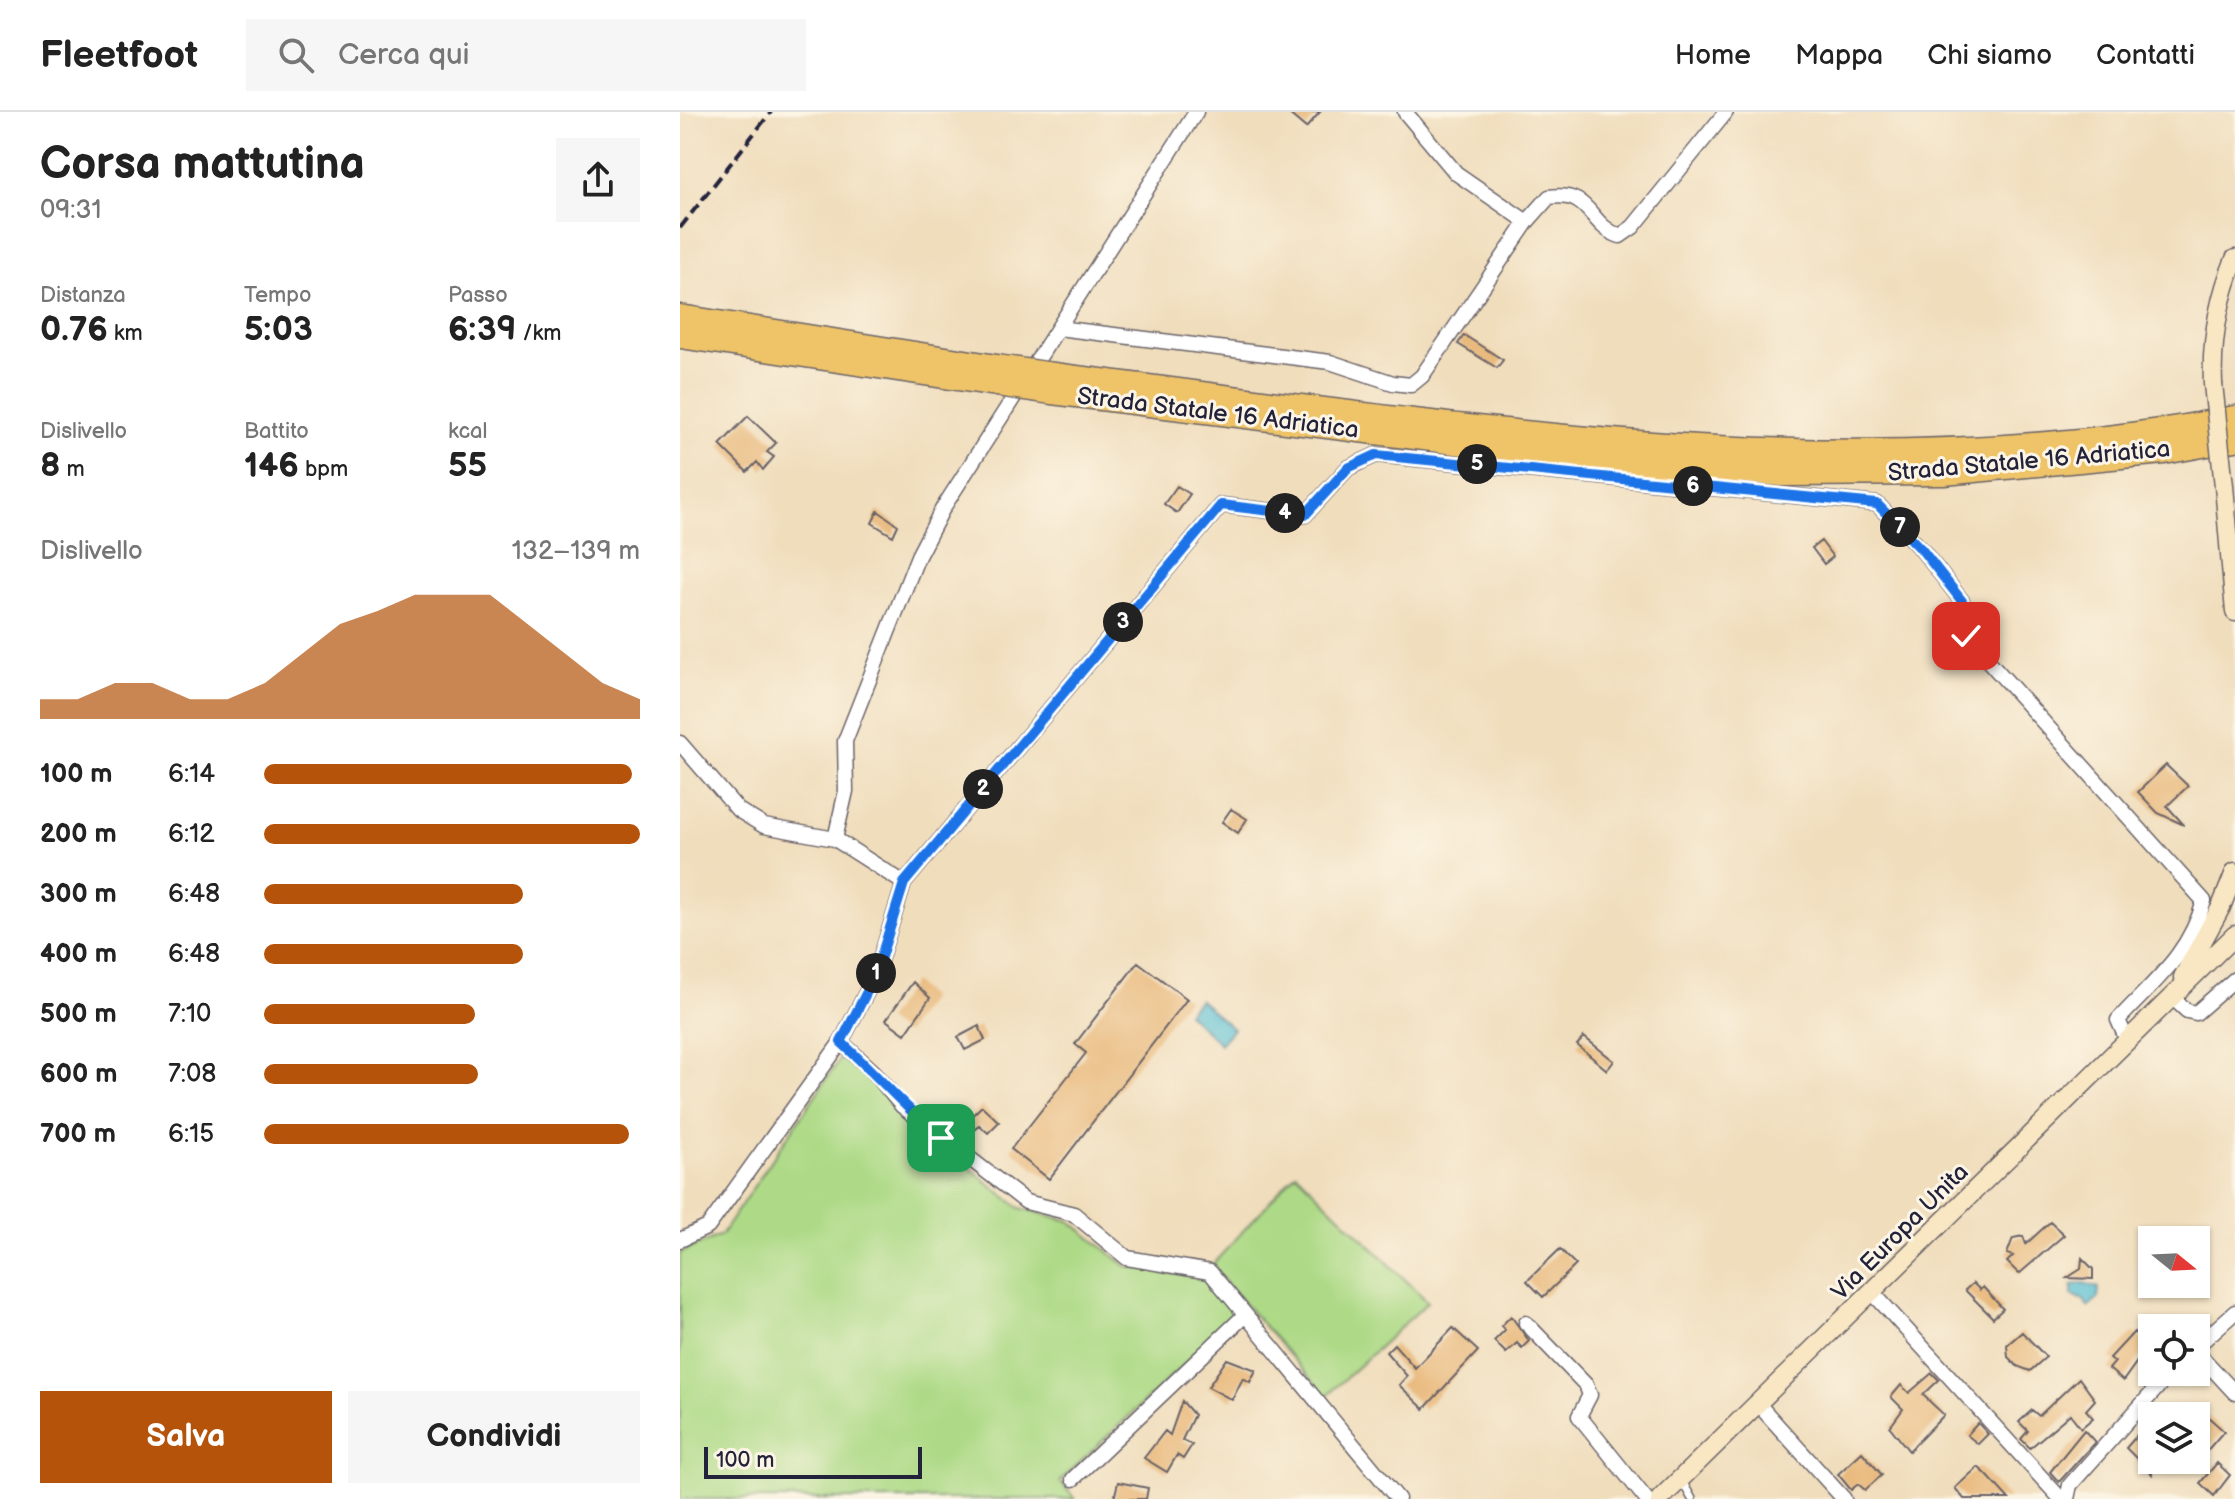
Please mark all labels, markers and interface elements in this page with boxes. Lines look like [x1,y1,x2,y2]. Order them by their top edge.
search box [246,19,806,91]
text: Fleetfoot [40,33,198,78]
icon: search [274,33,318,77]
text: Cerca qui [338,37,470,73]
text: Home [1675,39,1751,72]
text: Mappa [1795,39,1883,72]
text: Chi siamo [1927,39,2052,72]
text: Contatti [2096,39,2195,72]
text: Corsa mattutina [40,138,365,191]
button: share [556,138,640,222]
text: 09:31 [40,195,102,226]
text: Distanza [40,282,126,309]
text: Tempo [244,282,311,309]
text: Passo [448,282,508,309]
text: 0.76 [40,309,108,350]
text: 5:03 [244,309,313,350]
text: 6:39 [448,309,517,350]
text: km [108,320,143,347]
text: /km [517,320,561,347]
street label: Strada Statale 16 Adriatica [1076,381,1360,445]
text: Dislivello [40,418,127,445]
text: Battito [244,418,309,445]
text: kcal [448,418,487,445]
street label: Strada Statale 16 Adriatica [1887,434,2171,488]
pin: 5 [1457,444,1497,484]
text: 8 [40,445,60,486]
text: 146 [244,445,299,486]
text: 55 [448,445,487,486]
text: 5 [1471,450,1483,477]
text: m [60,456,85,483]
text: bpm [299,456,348,483]
pin: 6 [1673,466,1713,506]
text: 6 [1686,472,1700,499]
pin: 4 [1265,493,1305,533]
text: 4 [1279,499,1291,526]
pin: 7 [1880,507,1920,547]
text: 7 [1894,513,1906,540]
text: Dislivello [40,536,143,567]
text: 132–139 m [512,536,640,567]
pin: 3 [1103,602,1143,642]
pin [1932,602,2000,670]
text: 3 [1117,608,1129,635]
icon: check [1944,614,1988,658]
text: 100 m [40,759,113,790]
text: 6:14 [168,759,215,790]
pin: 2 [963,769,1003,809]
text: 2 [976,775,990,802]
text: 200 m [40,819,117,850]
text: 6:12 [168,819,215,850]
text: 300 m [40,879,117,910]
text: 6:48 [168,879,220,910]
text: 400 m [40,939,117,970]
text: 6:48 [168,939,220,970]
pin: 1 [856,953,896,993]
text: 1 [871,959,881,986]
text: 500 m [40,999,117,1030]
text: 7:10 [168,999,211,1030]
text: 600 m [40,1059,117,1090]
text: 7:08 [168,1059,216,1090]
pin [907,1104,975,1172]
icon: arrive [919,1116,963,1160]
text: 700 m [40,1119,116,1150]
text: 6:15 [168,1119,214,1150]
street label: Via Europa Unita [1825,1157,1975,1307]
north arrow [2138,1226,2210,1298]
map controls [2138,1226,2210,1474]
button: locate [2138,1314,2210,1386]
button: Salva [40,1391,332,1483]
button: Condividi [348,1391,640,1483]
button: layers [2138,1402,2210,1474]
scale bar [704,1443,922,1479]
text: 100 m [716,1447,775,1474]

